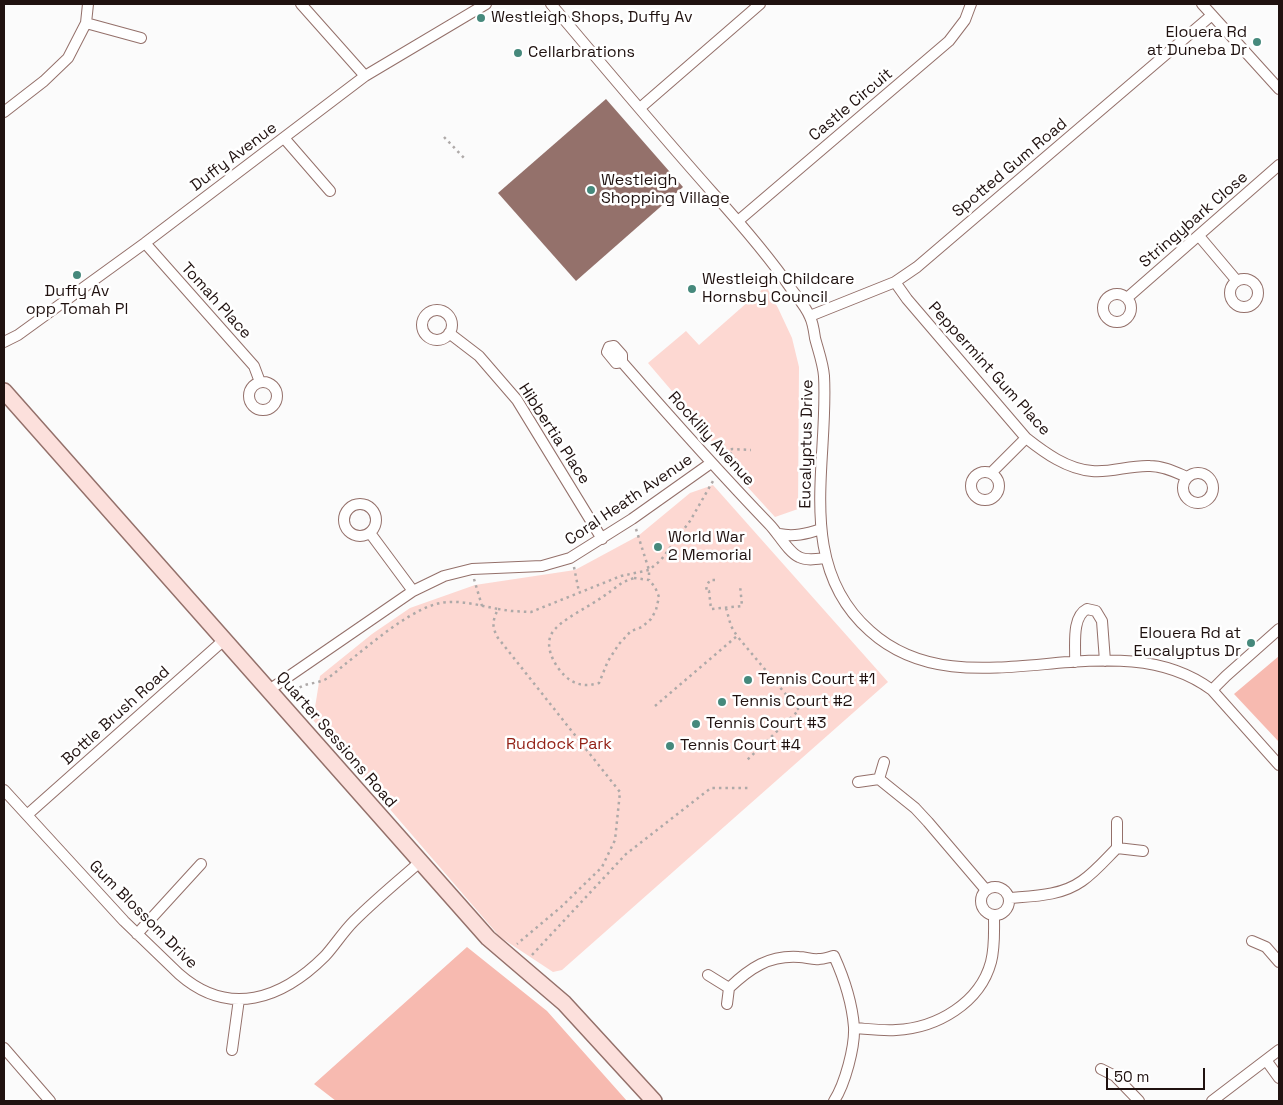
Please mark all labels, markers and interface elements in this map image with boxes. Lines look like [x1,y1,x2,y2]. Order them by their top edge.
place label: Westleigh Shops, Duffy Av [491,8,693,28]
marker: Westleigh Shops, Duffy Av [475,12,487,24]
place label: Elouera Rd at Duneba Dr [1147,23,1247,61]
marker: Elouera Rd at Duneba Dr [1251,36,1263,48]
place label: Cellarbrations [528,43,635,63]
marker: Cellarbrations [512,47,524,59]
street label: Castle Circuit [805,65,897,145]
street label: Spotted Gum Road [949,114,1071,222]
street label: Duffy Avenue [187,118,281,196]
street label: Stringybark Close [1136,168,1252,272]
place label: Westleigh Shopping Village [601,171,730,209]
marker: Westleigh Shopping Village [585,184,597,196]
street label: Tomah Place [177,259,255,343]
marker: Duffy Av opp Tomah Pl [71,269,83,281]
place label: Westleigh Childcare Hornsby Council [702,270,855,308]
place label: Duffy Av opp Tomah Pl [26,282,128,320]
marker: Westleigh Childcare Hornsby Council [686,283,698,295]
street label: Peppermint Gum Place [924,298,1054,440]
street label: Eucalyptus Drive [796,379,818,509]
street label: Hibbertia Place [514,380,594,488]
street label: Rocklily Avenue [664,388,758,490]
street label: Coral Heath Avenue [562,450,696,550]
place label: World War 2 Memorial [668,528,752,566]
marker: World War 2 Memorial [652,541,664,553]
place label: Elouera Rd at Eucalyptus Dr [1133,624,1241,662]
marker: Elouera Rd at Eucalyptus Dr [1245,637,1257,649]
street label: Bottle Brush Road [58,663,174,769]
street label: Quarter Sessions Road [272,668,400,812]
place label: Tennis Court #1 [758,670,876,690]
marker: Tennis Court #1 [742,674,754,686]
place label: Tennis Court #2 [732,692,853,712]
marker: Tennis Court #2 [716,696,728,708]
place label: Tennis Court #3 [706,714,827,734]
marker: Tennis Court #3 [690,718,702,730]
park label: Ruddock Park [506,735,612,755]
place label: Tennis Court #4 [680,736,801,756]
marker: Tennis Court #4 [664,740,676,752]
street label: Gum Blossom Drive [85,857,201,973]
scale bar [1108,1058,1207,1090]
text: 50 m [1114,1067,1149,1086]

